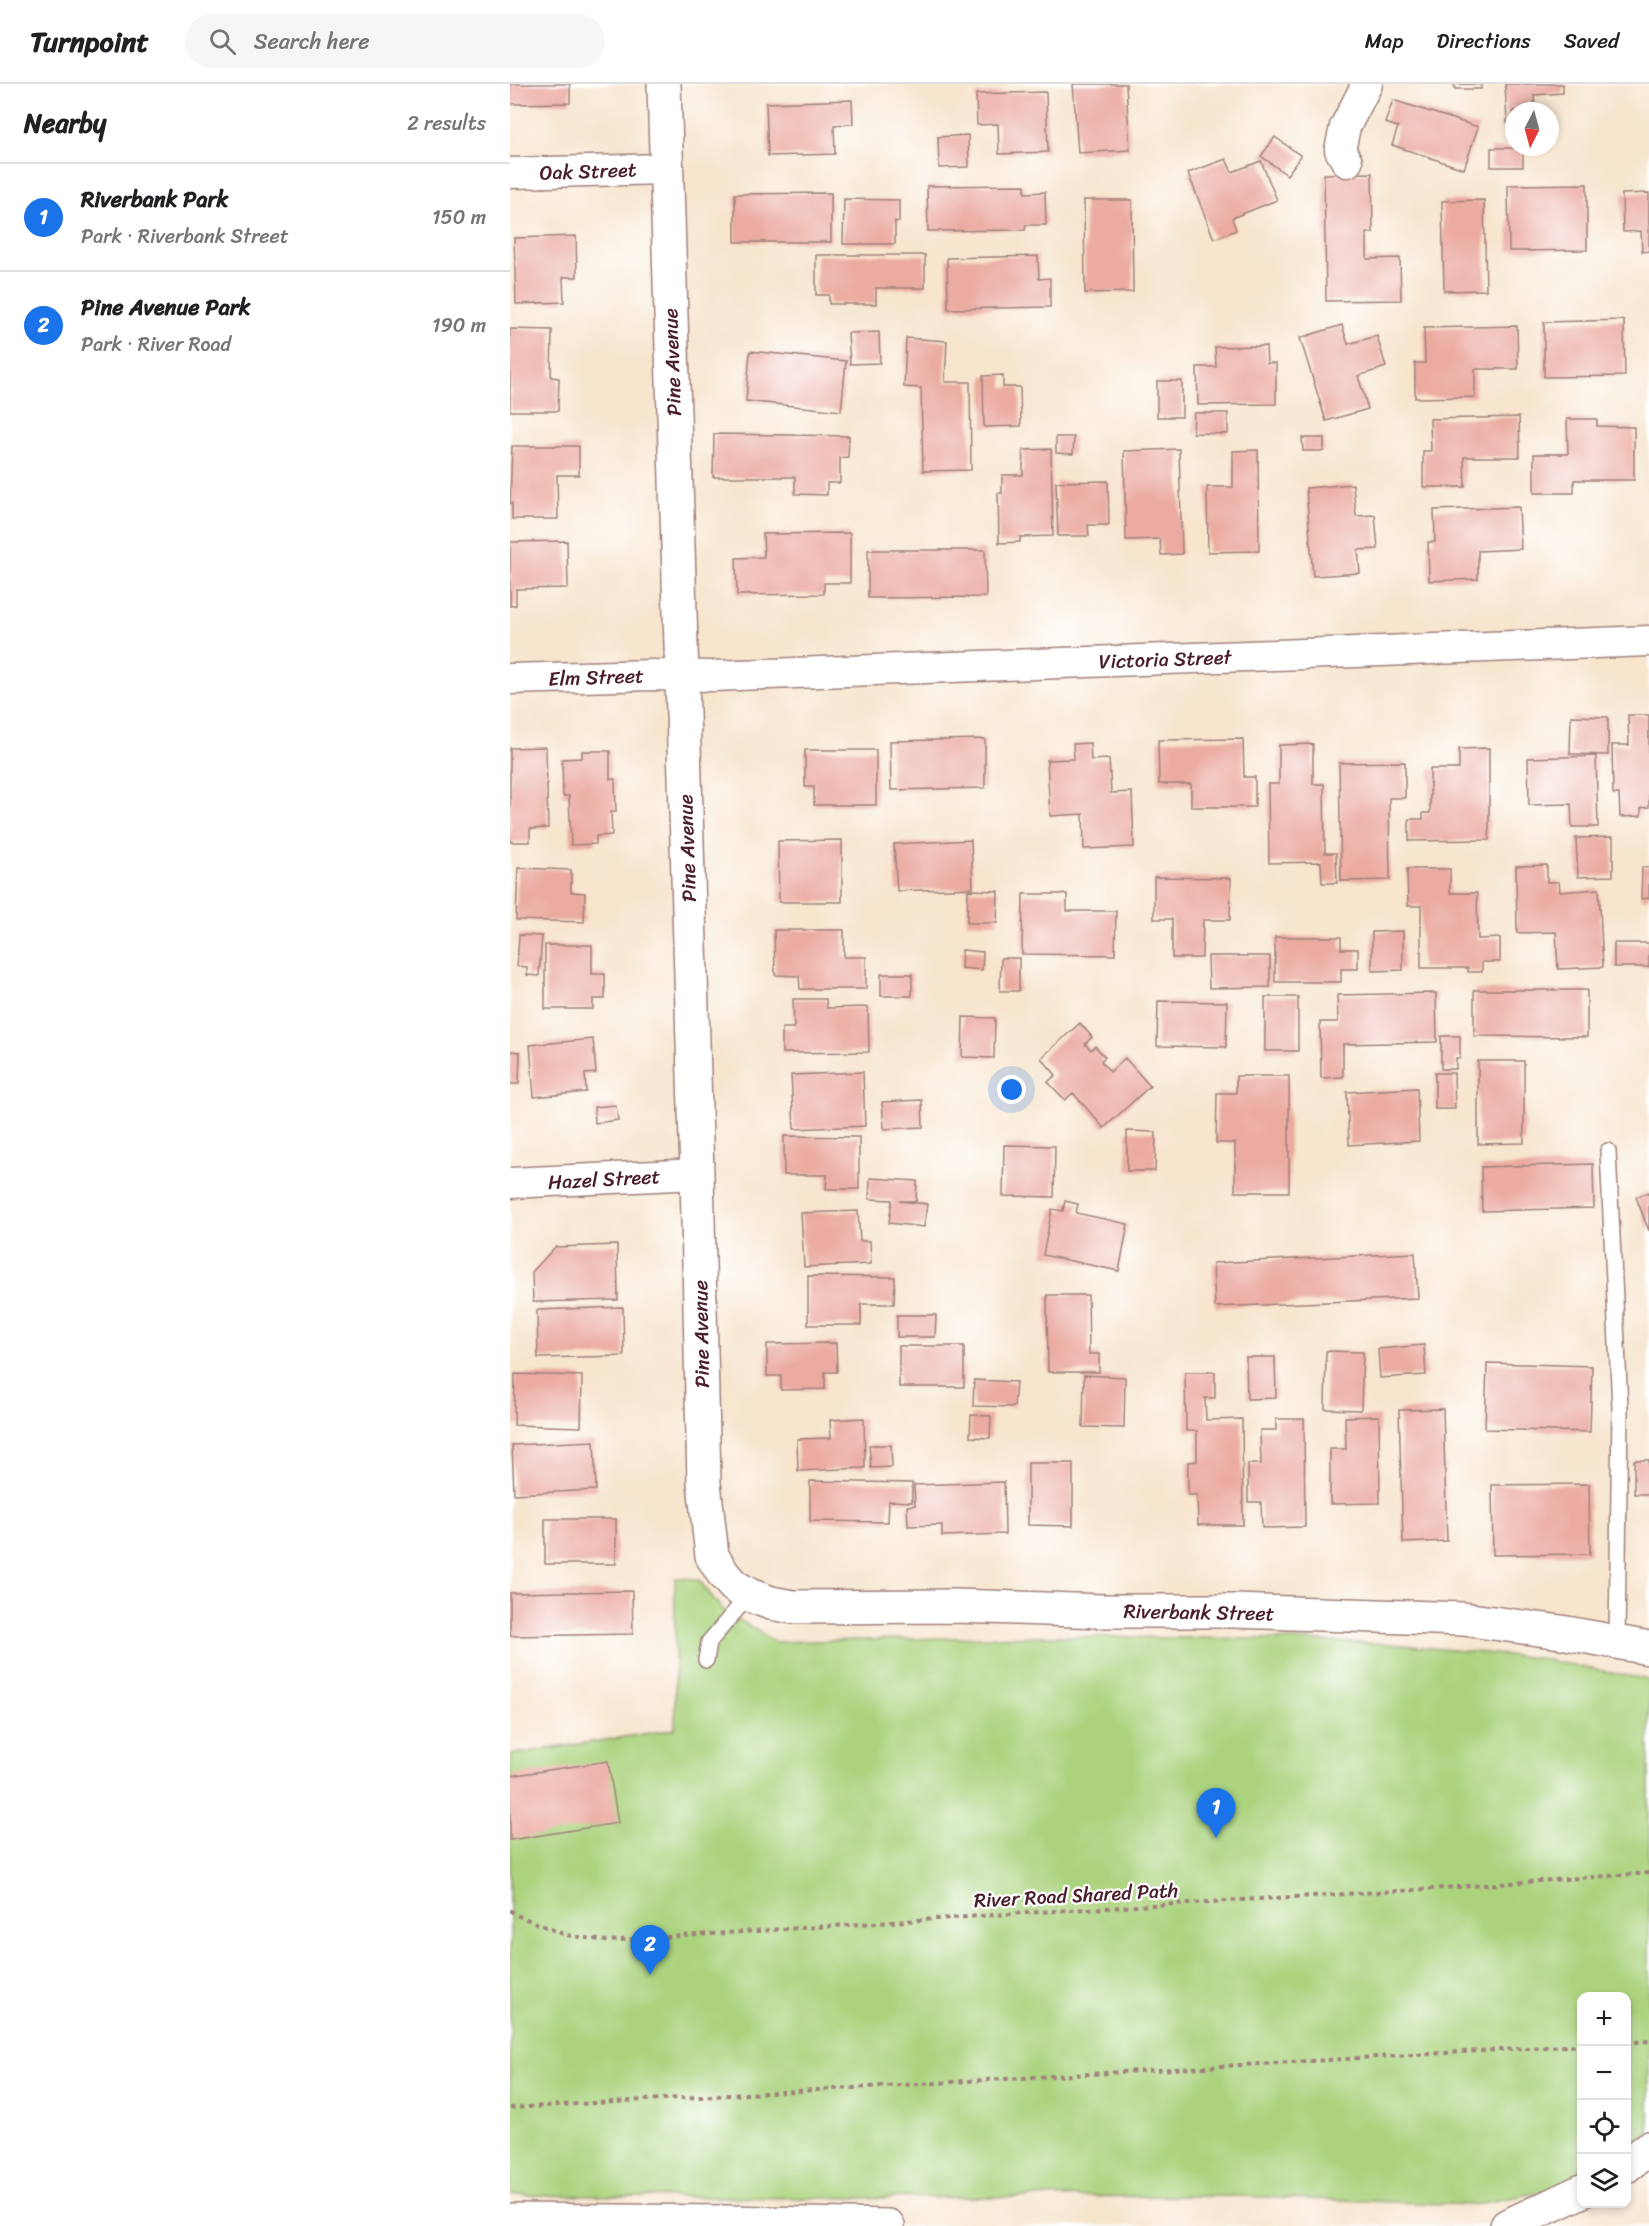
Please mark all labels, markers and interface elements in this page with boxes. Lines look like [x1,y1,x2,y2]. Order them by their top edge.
search box [185,14,605,68]
text: Turnpoint [30,17,149,66]
text: Search here [254,22,370,61]
text: Map [1365,22,1403,60]
text: Directions [1436,22,1531,60]
text: Saved [1564,22,1619,60]
icon: search [206,25,239,58]
text: Nearby [24,100,106,146]
north arrow [1505,102,1559,156]
text: 2 results [407,106,486,141]
street label: Oak Street [539,152,637,191]
text: Riverbank Park [81,180,228,219]
text: 1 [39,200,48,235]
text: 150 m [432,200,486,235]
text: Park · Riverbank Street [81,219,289,254]
text: Pine Avenue Park [81,288,250,327]
street label: Pine Avenue [653,307,692,416]
text: 2 [38,308,49,343]
text: 190 m [432,308,486,343]
text: Park · River Road [81,327,231,362]
street label: Victoria Street [1098,640,1233,679]
street label: Elm Street [548,658,645,697]
street label: Pine Avenue [668,793,707,902]
your location [997,1075,1026,1104]
street label: Hazel Street [547,1159,661,1200]
street label: Pine Avenue [683,1280,720,1388]
street label: Riverbank Street [1123,1594,1275,1631]
pin: 1 [1196,1788,1236,1838]
street label: River Road Shared Path [973,1873,1179,1918]
pin: 2 [630,1926,670,1975]
map controls [1577,1992,1631,2208]
button: + [1577,1992,1631,2046]
button: − [1577,2046,1631,2100]
button: locate [1577,2100,1631,2154]
button: layers [1577,2154,1631,2208]

